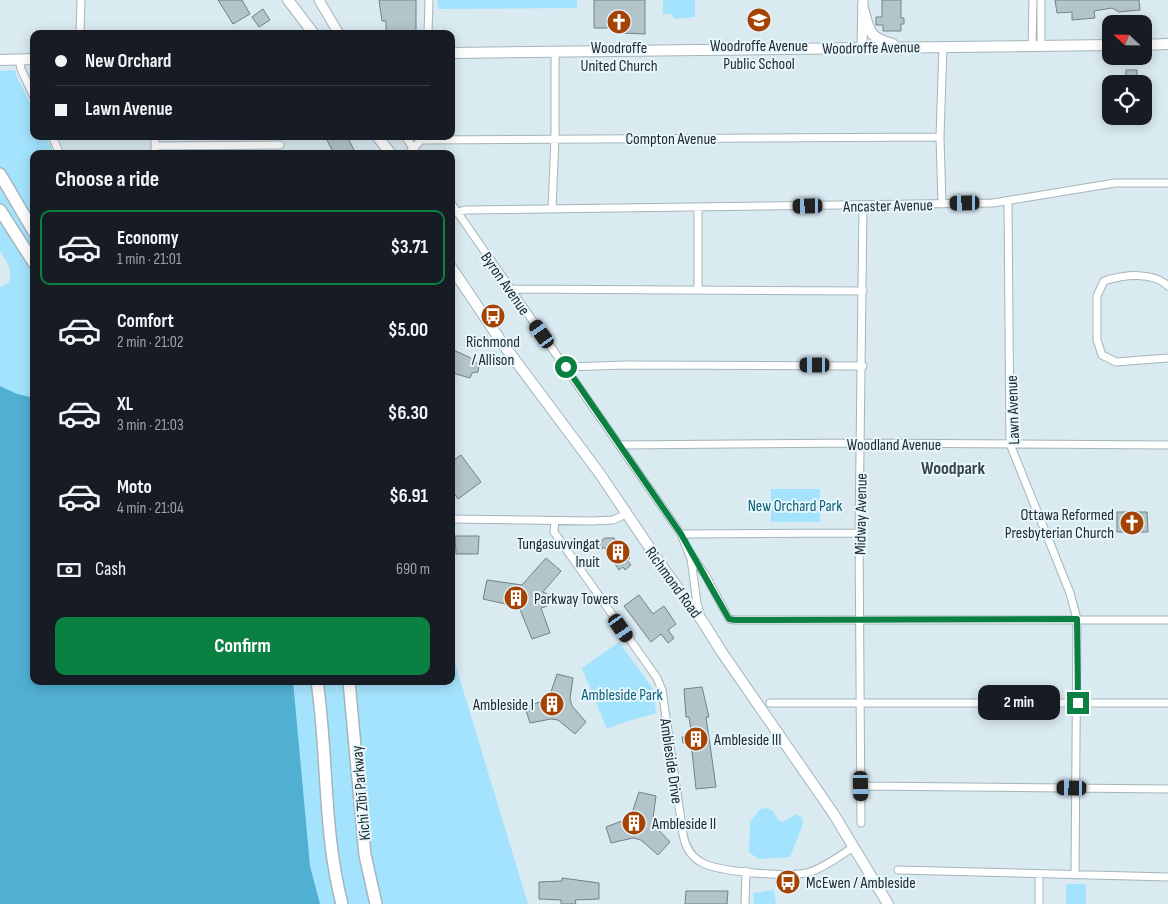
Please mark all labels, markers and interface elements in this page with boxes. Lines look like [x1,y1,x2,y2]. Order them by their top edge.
school or university icon: Woodroffe Avenue Public School [746,7,772,33]
church icon: Woodroffe United Church [606,9,632,35]
north arrow [1102,15,1152,65]
map controls [1102,15,1152,125]
place label: Woodroffe Avenue Public School [710,37,808,74]
street label: Woodroffe Avenue [822,38,920,59]
place label: Woodroffe United Church [580,39,658,76]
text: New Orchard [85,50,171,73]
button: locate [1102,75,1152,125]
text: Lawn Avenue [85,98,173,121]
street label: Compton Avenue [625,130,717,149]
text: Choose a ride [55,166,159,193]
car [949,195,980,211]
street label: Ancaster Avenue [842,196,933,217]
car [792,198,823,214]
icon: car [57,225,102,270]
text: Economy [117,227,179,250]
text: $3.71 [390,236,428,259]
street label: Byron Avenue [476,249,533,319]
text: 1 min · 21:01 [117,250,182,269]
bus stop icon: Richmond / Allison [480,303,506,329]
icon: car [57,308,102,353]
text: Comfort [117,310,174,333]
car [527,317,556,351]
text: $5.00 [388,319,428,342]
text: 2 min · 21:02 [117,333,183,352]
place label: Richmond / Allison [466,333,520,370]
route start [555,356,577,378]
car [800,358,830,373]
street label: Lawn Avenue [1003,375,1024,445]
icon: car [57,391,102,436]
text: XL [117,393,133,416]
text: $6.30 [388,402,428,425]
text: 3 min · 21:03 [117,416,184,435]
street label: Woodland Avenue [847,436,941,455]
district label: Woodpark [921,458,985,479]
street label: Midway Avenue [851,473,872,555]
icon: car [57,474,102,519]
text: Moto [117,476,152,499]
text: $6.91 [389,485,428,508]
park label: New Orchard Park [748,497,842,516]
text: 4 min · 21:04 [117,499,184,518]
place label: Ottawa Reformed Presbyterian Church [1005,506,1114,543]
church icon: Ottawa Reformed Presbyterian Church [1119,510,1145,536]
place label: Tungasuvvingat Inuit [517,535,600,572]
building icon: Tungasuvvingat Inuit [605,539,631,565]
street label: Richmond Road [641,544,705,622]
icon: cash [55,556,83,584]
text: Cash [95,558,126,581]
text: 690 m [396,560,430,579]
building icon: Parkway Towers [503,585,529,611]
place label: Parkway Towers [534,590,619,609]
car [606,611,635,645]
button: Confirm [55,617,430,675]
park label: Ambleside Park [580,686,663,705]
callout: 2 min [978,686,1060,720]
building icon: Ambleside I [539,691,565,717]
route end [1067,692,1089,714]
text: 2 min [1004,693,1034,712]
place label: Ambleside I [472,696,534,715]
street label: Ambleside Drive [655,716,686,805]
building icon: Ambleside III [683,726,709,752]
place label: Ambleside III [713,731,782,750]
street label: Kichi Zībī Parkway [348,745,375,841]
car [853,771,868,801]
car [1056,780,1087,796]
building icon: Ambleside II [621,810,647,836]
place label: Ambleside II [651,815,716,834]
bus stop icon: McEwen / Ambleside [775,869,801,895]
place label: McEwen / Ambleside [806,874,916,893]

